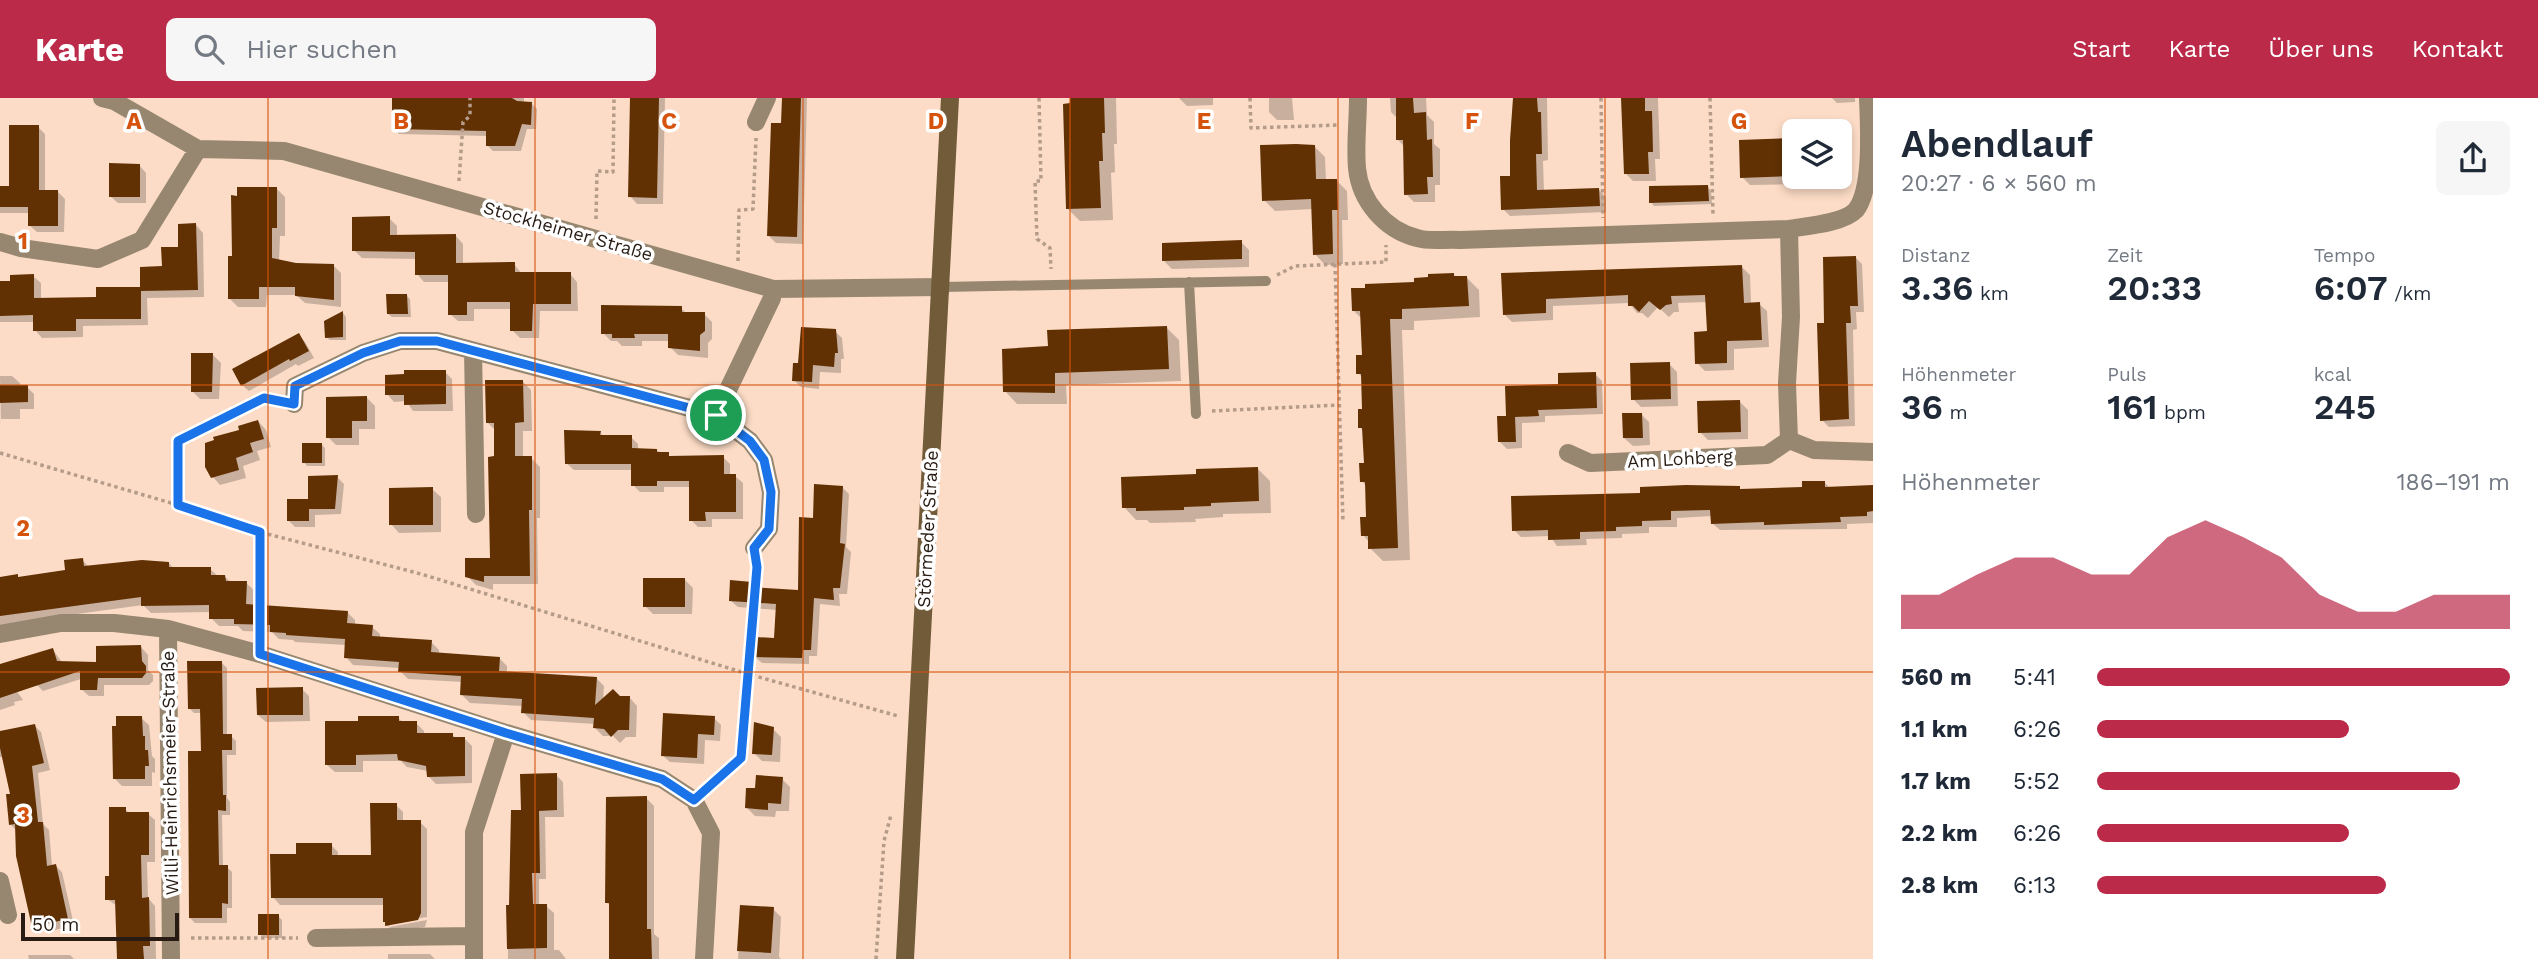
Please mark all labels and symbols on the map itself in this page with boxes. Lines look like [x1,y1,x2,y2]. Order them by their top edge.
text: A [126,108,142,135]
text: B [393,108,409,135]
text: C [661,108,677,135]
text: D [928,108,944,135]
text: E [1197,108,1211,135]
text: F [1465,108,1479,135]
text: G [1731,108,1747,135]
street label: Stockheimer Straße [481,196,655,265]
text: 1 [18,228,28,255]
pin [686,385,746,445]
street label: Am Lohberg [1627,445,1734,472]
street label: Störmeder Straße [913,450,942,608]
text: 2 [16,515,30,542]
street label: Willi-Heinrichsmeier-Straße [157,651,182,895]
text: 3 [16,802,30,829]
scale bar [21,910,178,942]

